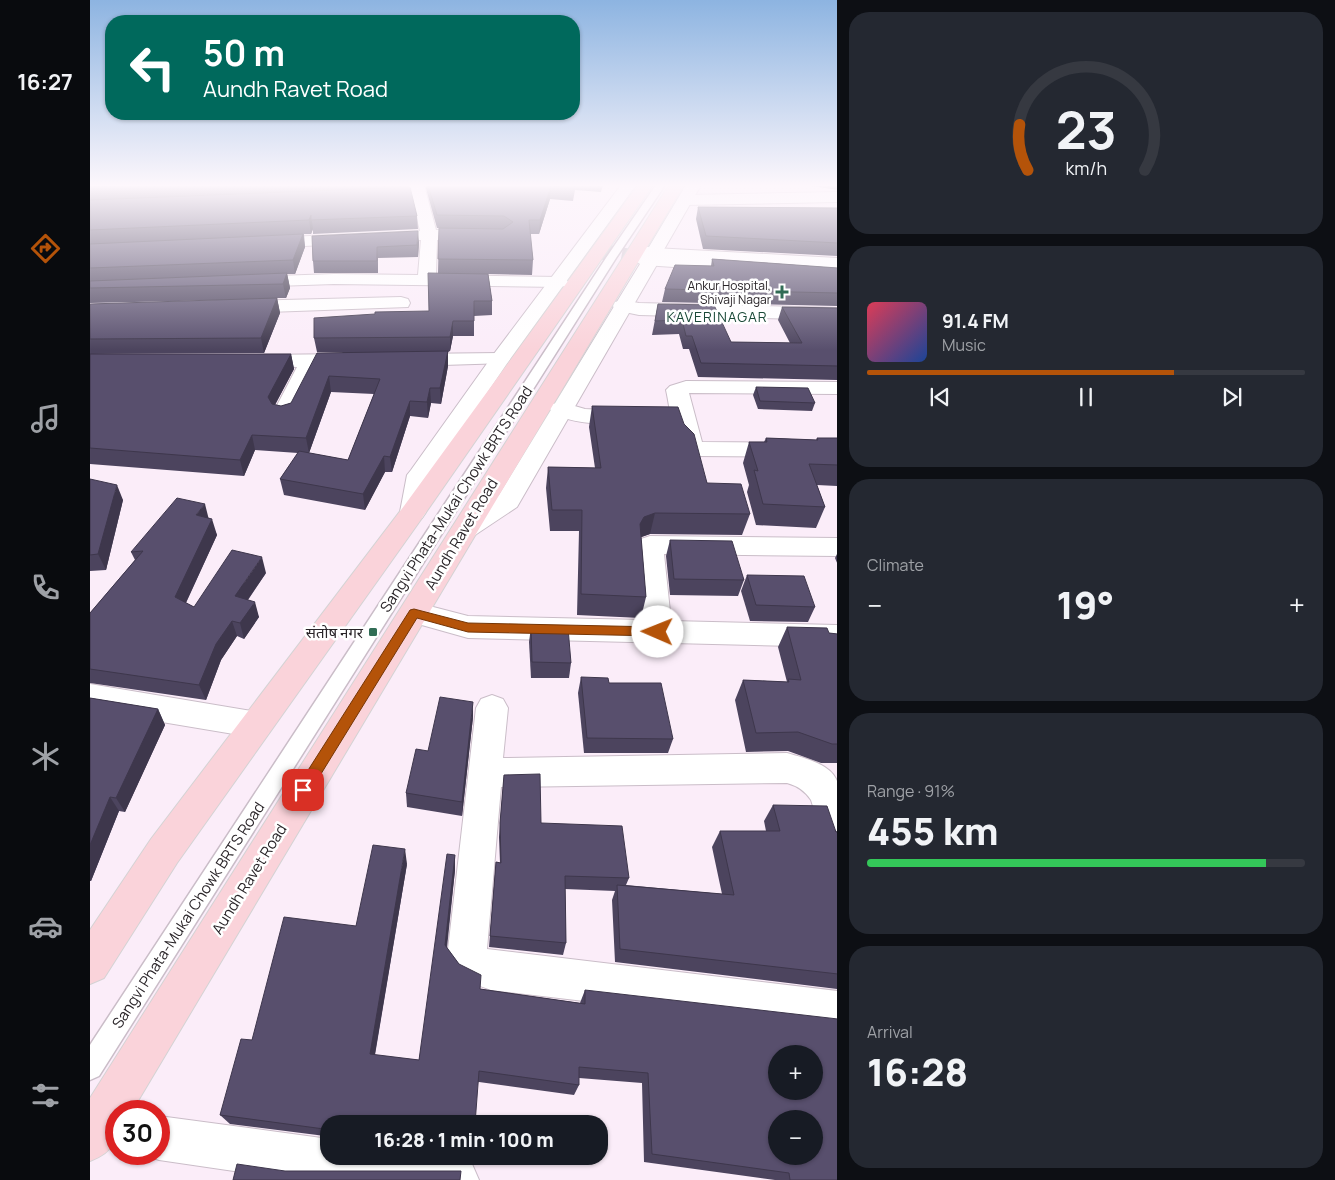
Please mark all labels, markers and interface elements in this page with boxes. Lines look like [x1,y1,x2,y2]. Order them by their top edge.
text: 50 m [203,29,285,77]
icon: left [120,35,185,100]
text: 16:27 [17,67,73,97]
text: Aundh Ravet Road [203,74,388,104]
text: 23 [1055,94,1117,165]
text: km/h [1065,156,1107,180]
icon: directions [28,231,63,266]
place label: Ankur Hospital, Shivaji Nagar [688,277,772,308]
marker: Ankur Hospital, Shivaji Nagar [775,285,789,299]
district label: KAVERINAGAR [666,307,768,326]
text: 91.4 FM [942,308,1009,334]
text: Music [942,334,986,356]
street label: Sangvi Phata-Mukai Chowk BRTS Road [375,382,537,616]
icon: previous [926,383,954,411]
icon: pause [1072,383,1100,411]
icon: next [1218,383,1246,411]
icon: music [28,401,63,436]
street label: Aundh Ravet Road [419,474,503,594]
text: Climate [867,554,924,576]
icon: phone [28,570,63,605]
text: 19° [1056,578,1114,630]
text: − [867,586,882,624]
text: + [1289,586,1305,624]
position arrow [631,605,683,657]
place label: संतोष नगर [306,622,364,643]
marker: संतोष नगर [367,626,379,638]
icon: climate [28,739,63,774]
pin [282,769,324,811]
icon: arrive [289,776,317,804]
text: Range · 91% [867,780,955,802]
street label: Sangvi Phata-Mukai Chowk BRTS Road [107,798,269,1032]
text: 455 km [867,804,999,856]
street label: Aundh Ravet Road [207,820,291,938]
icon: car [28,909,63,944]
text: Arrival [867,1021,913,1043]
map controls [768,1045,823,1165]
button: + [768,1045,823,1100]
text: 16:28 [867,1045,968,1097]
icon: filters [28,1078,63,1113]
speed limit sign: 30 [105,1100,170,1165]
button: − [768,1110,823,1165]
text: 16:28 · 1 min · 100 m [374,1127,554,1153]

